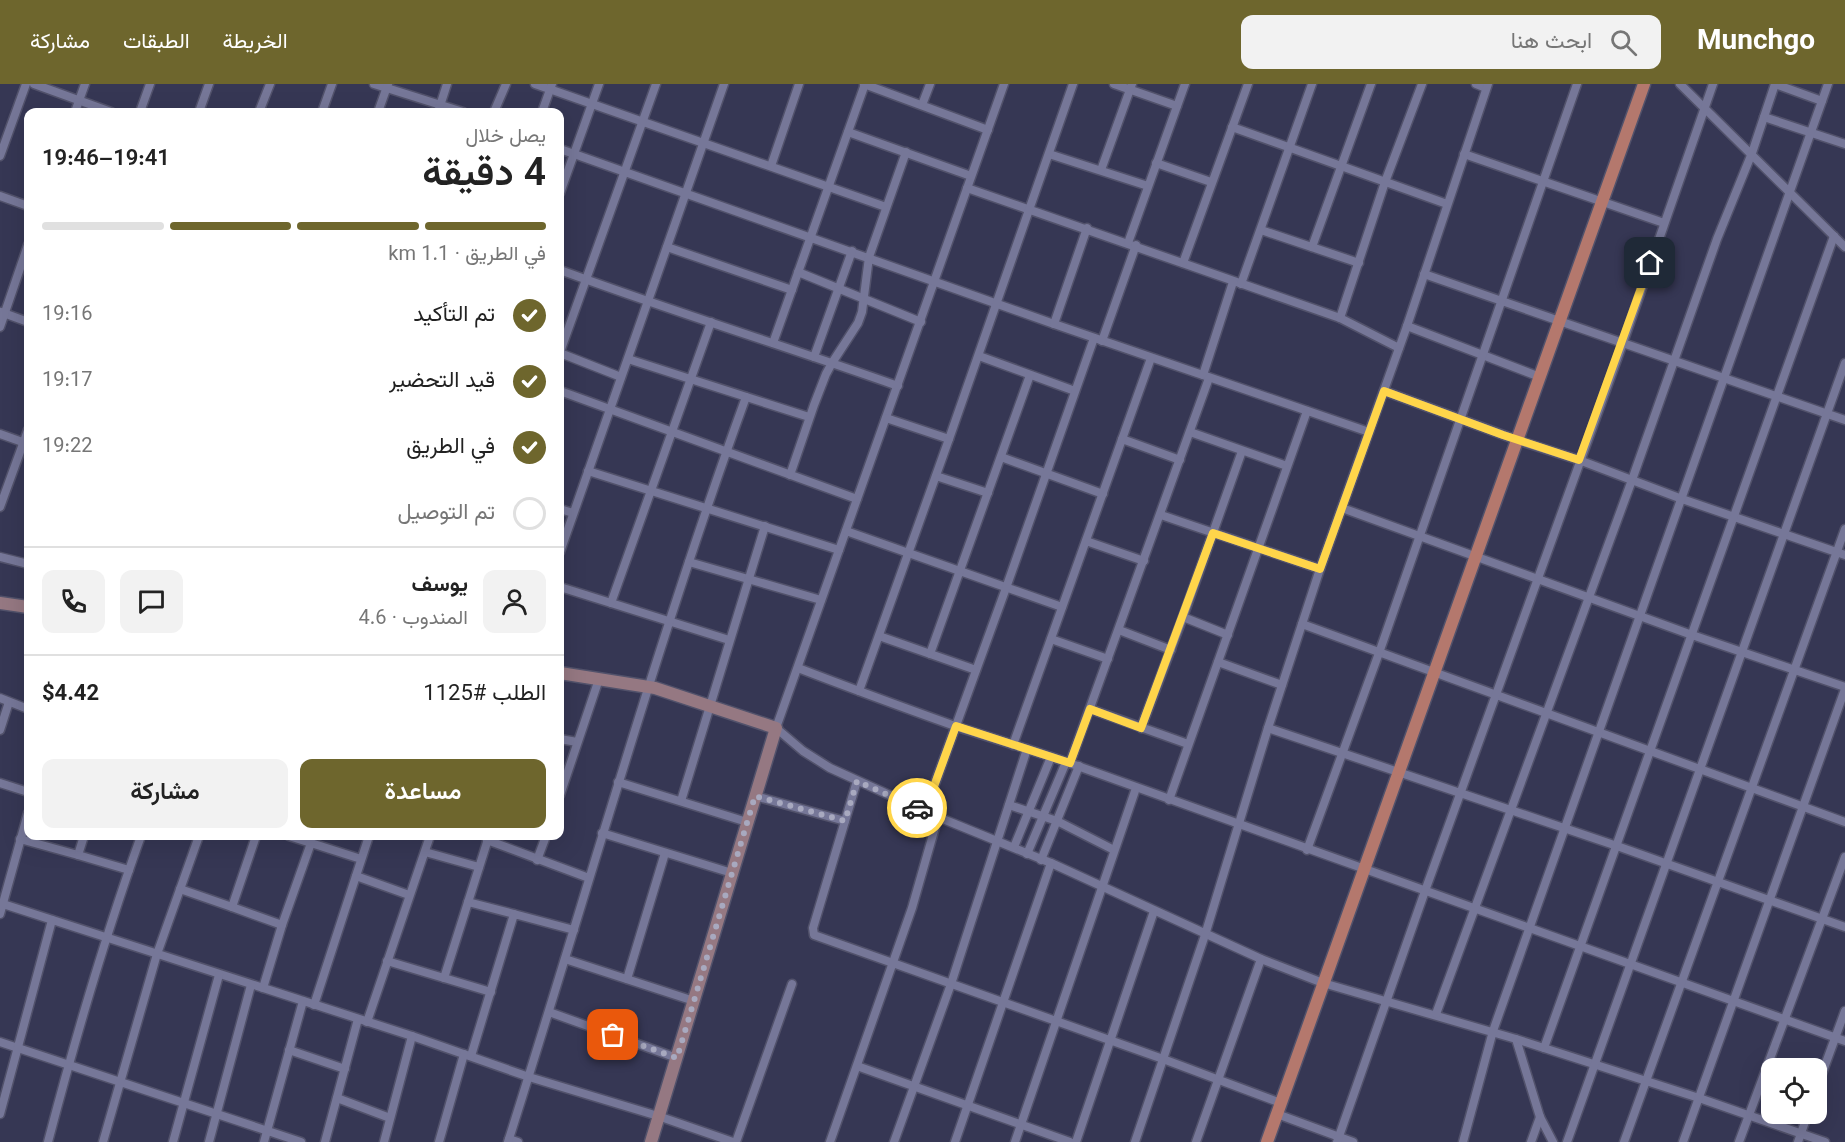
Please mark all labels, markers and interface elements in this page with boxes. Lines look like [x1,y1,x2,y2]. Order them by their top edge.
search box [1241,15,1661,69]
text: Munchgo [1697,20,1815,64]
text: ابحث هنا [1511,25,1592,60]
text: مشاركة [30,26,90,59]
text: الطبقات [123,26,190,59]
text: الخريطة [223,26,288,59]
icon: search [1607,26,1640,59]
text: يصل خلال [466,121,546,153]
text: 19:41–19:46 [42,142,170,177]
text: 4 دقيقة [422,145,546,206]
pin [1624,237,1675,288]
text: في الطريق · 1.1 km [388,239,546,271]
icon: home [1633,246,1666,279]
text: تم التأكيد [413,298,495,333]
text: 19:16 [42,299,92,331]
icon: check [513,299,546,332]
text: قيد التحضير [389,364,495,399]
text: 19:17 [42,365,92,397]
icon: check [513,365,546,398]
text: في الطريق [406,430,495,465]
text: 19:22 [42,431,92,463]
icon: check [513,431,546,464]
text: تم التوصيل [397,496,495,531]
text: يوسف [412,568,468,603]
button: phone [42,570,105,633]
button: chat [120,570,183,633]
button: person [483,570,546,633]
text: المندوب · 4.6 [358,603,468,635]
text: $4.42 [42,677,99,712]
text: الطلب #1125 [423,677,546,712]
button: مشاركة [42,759,288,828]
button: مساعدة [300,759,546,828]
courier [887,778,947,838]
icon: car [901,792,934,825]
pin [587,1009,638,1060]
icon: bag [596,1018,629,1051]
map controls [1761,1058,1827,1124]
button: locate [1761,1058,1827,1124]

